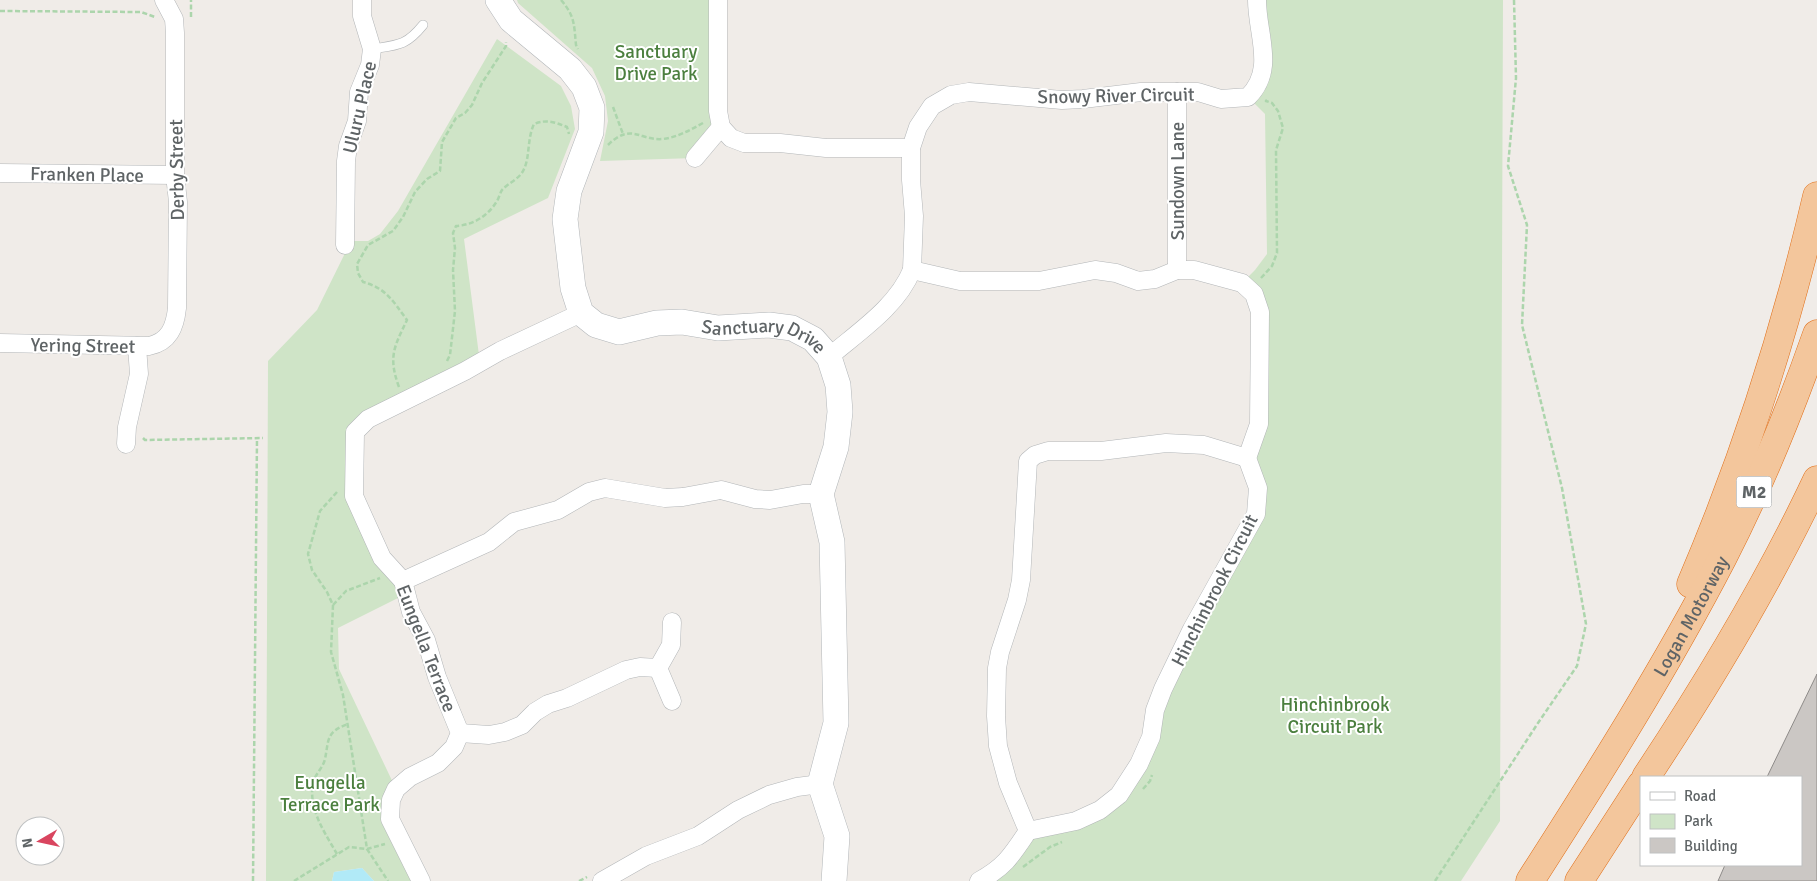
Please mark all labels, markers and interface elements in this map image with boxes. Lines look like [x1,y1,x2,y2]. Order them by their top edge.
park label: Sanctuary Drive Park [614,40,698,86]
street label: Uluru Place [338,59,382,156]
street label: Snowy River Circuit [1037,83,1195,109]
street label: Derby Street [164,119,190,221]
street label: Sundown Lane [1166,122,1190,240]
street label: Franken Place [30,162,144,188]
street label: Sanctuary Drive [700,314,831,359]
street label: Yering Street [31,333,136,359]
road number: M2 [1736,477,1772,508]
street label: Hinchinbrook Circuit [1166,510,1264,671]
street label: Logan Motorway [1648,552,1735,681]
street label: Eungella Terrace [391,581,461,716]
park label: Hinchinbrook Circuit Park [1280,693,1390,739]
park label: Eungella Terrace Park [280,771,380,817]
legend [1640,776,1802,866]
text: Road [1684,787,1716,805]
text: Park [1684,812,1713,830]
north arrow [15,816,65,866]
text: N [18,837,37,849]
text: Building [1684,837,1738,855]

